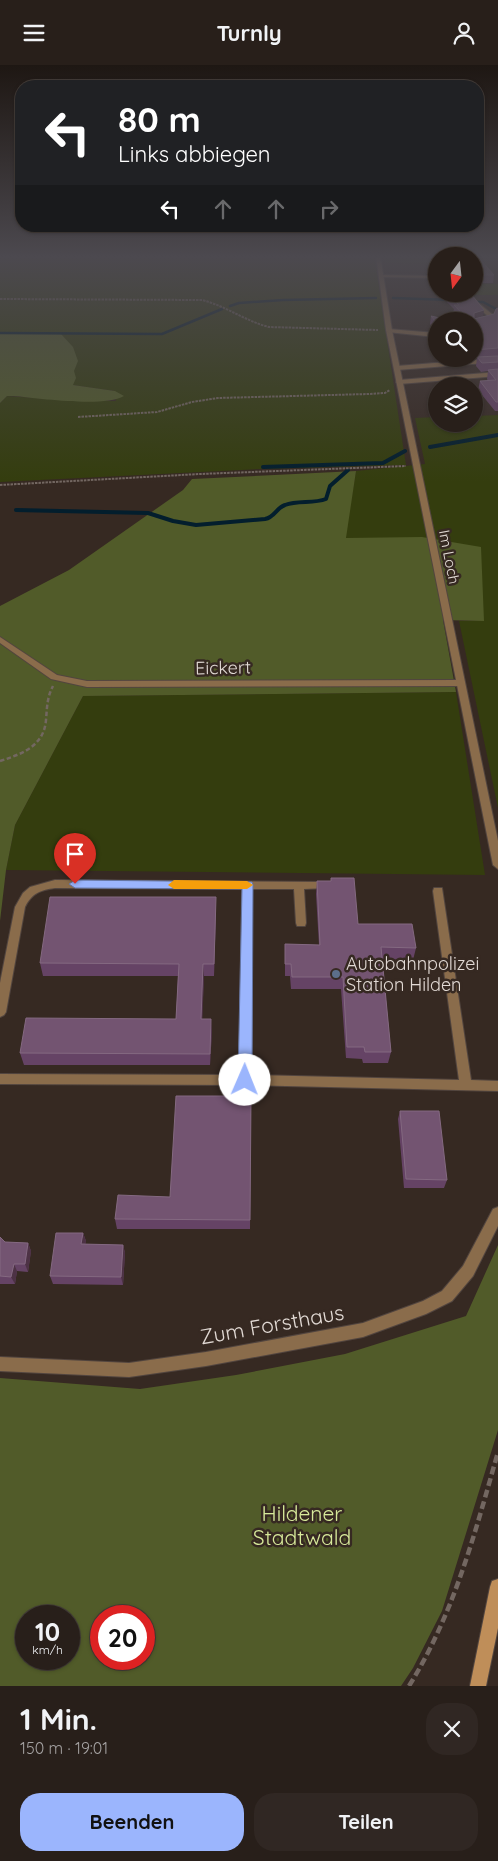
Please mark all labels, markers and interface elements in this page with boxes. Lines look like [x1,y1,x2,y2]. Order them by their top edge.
icon: menu [20,19,48,47]
text: Turnly [216,19,282,47]
icon: person [450,19,478,47]
text: 80 m [118,97,201,141]
icon: left [35,100,100,165]
text: Links abbiegen [118,140,271,168]
icon: left [156,195,184,223]
icon: ahead [209,195,237,223]
icon: ahead [262,195,290,223]
icon: right [315,195,343,223]
north arrow [428,247,482,303]
map controls [428,247,483,432]
button: search [428,312,483,367]
button: layers [428,377,483,432]
street label: Im Loch [435,528,464,586]
street label: Eickert [195,656,251,679]
pin [54,833,96,884]
icon: arrive [61,840,89,868]
place label: Autobahnpolizei Station Hilden [346,952,479,996]
marker: Autobahnpolizei Station Hilden [330,968,342,980]
position arrow [218,1053,270,1105]
street label: Zum Forsthaus [198,1299,346,1349]
park label: Hildener Stadtwald [253,1500,351,1550]
speed limit sign: 20 [90,1605,155,1670]
text: 10 [35,1616,60,1647]
text: km/h [32,1642,63,1657]
text: 1 Min. [20,1700,97,1738]
button: close [426,1703,478,1755]
text: 150 m · 19:01 [20,1738,108,1758]
button: Beenden [20,1793,244,1851]
button: Teilen [254,1793,478,1851]

